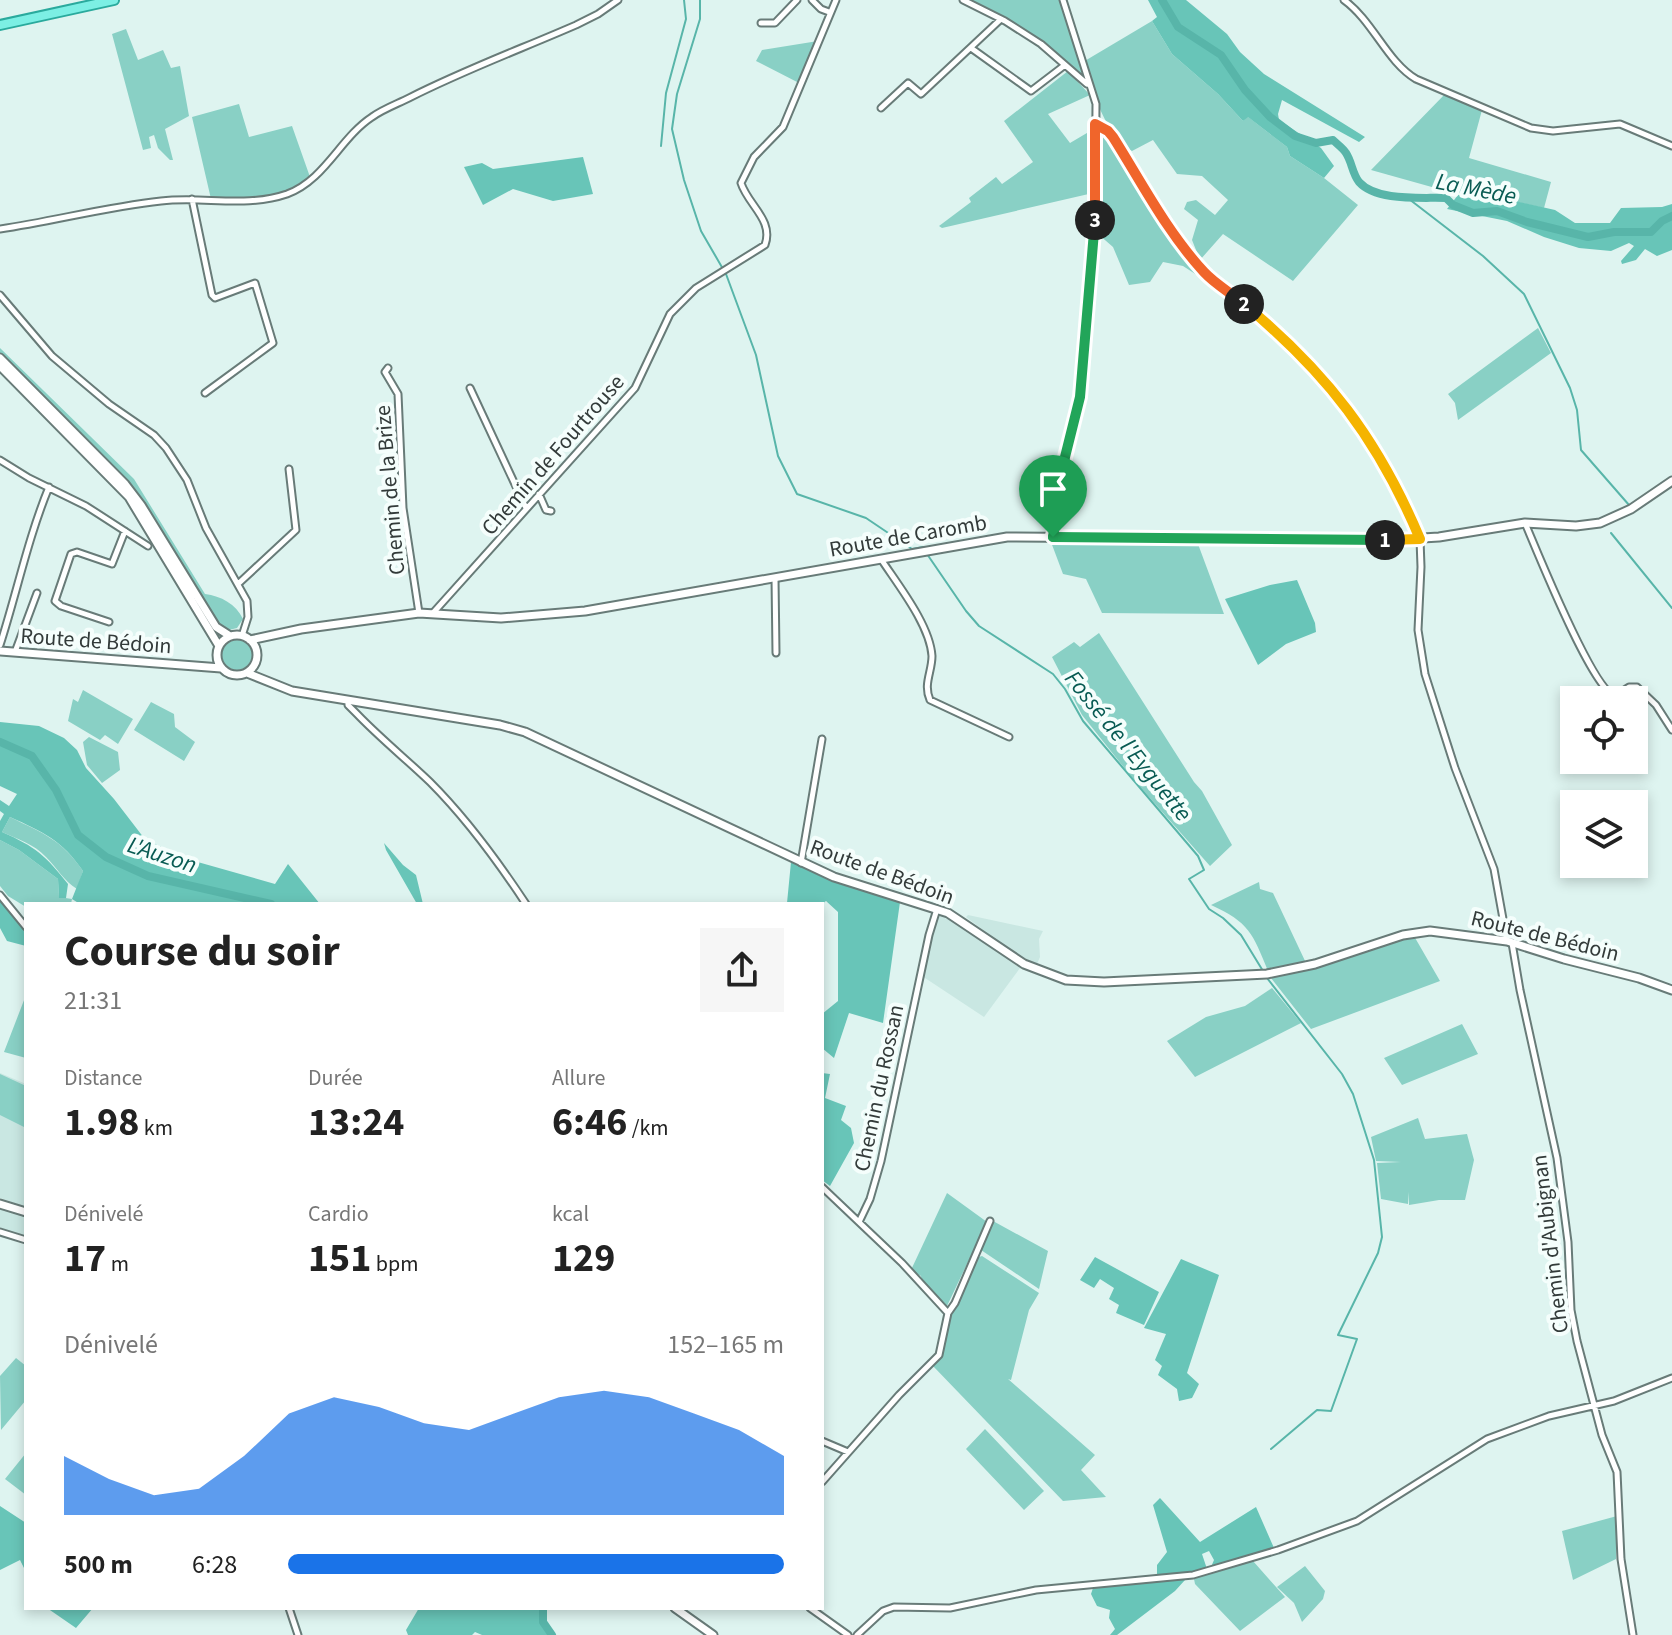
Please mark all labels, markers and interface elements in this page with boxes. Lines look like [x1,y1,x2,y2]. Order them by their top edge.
water label: La Mède [1433,164,1519,214]
pin: 3 [1075,200,1115,240]
text: 3 [1089,204,1101,236]
pin: 2 [1224,284,1264,324]
text: 2 [1238,288,1250,320]
street label: Chemin de Fourtrouse [474,367,632,542]
street label: Chemin de la Brize [367,404,413,576]
pin [1019,455,1087,537]
icon: arrive [1031,467,1075,511]
street label: Route de Caromb [827,506,989,566]
pin: 1 [1365,520,1405,560]
text: 1 [1379,524,1391,556]
street label: Route de Bédoin [19,620,173,662]
water label: Fossé de l'Eyguette [1056,663,1200,829]
map controls [1560,686,1648,878]
button: locate [1560,686,1648,774]
button: layers [1560,790,1648,878]
water label: L'Auzon [123,827,201,883]
street label: Route de Bédoin [805,831,959,913]
street label: Route de Bédoin [1468,902,1622,970]
text: Course du soir [64,920,340,983]
button: share [700,928,784,1012]
text: 21:31 [64,982,122,1019]
street label: Chemin du Rossan [846,1002,912,1174]
text: Distance [64,1062,142,1094]
text: Durée [308,1062,363,1094]
text: Allure [552,1062,605,1094]
text: 1.98 [64,1094,139,1151]
text: 13:24 [308,1094,404,1151]
text: 6:46 [552,1094,627,1151]
text: km [139,1112,173,1144]
text: /km [627,1112,669,1144]
street label: Chemin d'Aubignan [1523,1153,1577,1335]
text: Dénivelé [64,1198,144,1230]
text: Cardio [308,1198,369,1230]
text: kcal [552,1198,589,1230]
text: 17 [64,1230,106,1287]
text: 151 [308,1230,371,1287]
text: 129 [552,1230,615,1287]
text: m [106,1248,129,1280]
text: bpm [371,1248,418,1280]
text: Dénivelé [64,1326,158,1363]
text: 152–165 m [667,1326,784,1363]
text: 500 m [64,1546,133,1583]
text: 6:28 [192,1546,237,1583]

